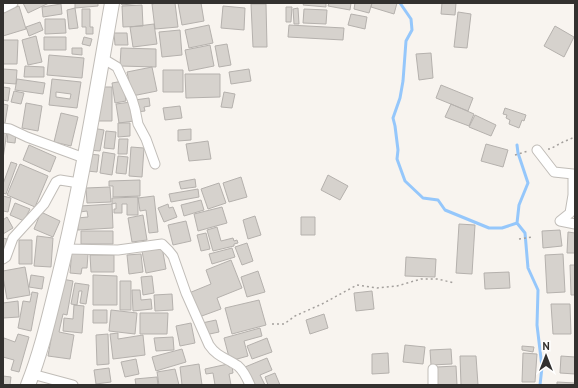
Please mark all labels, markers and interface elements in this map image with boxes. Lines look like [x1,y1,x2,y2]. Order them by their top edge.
north arrow [526,336,566,376]
text: N [542,339,550,353]

